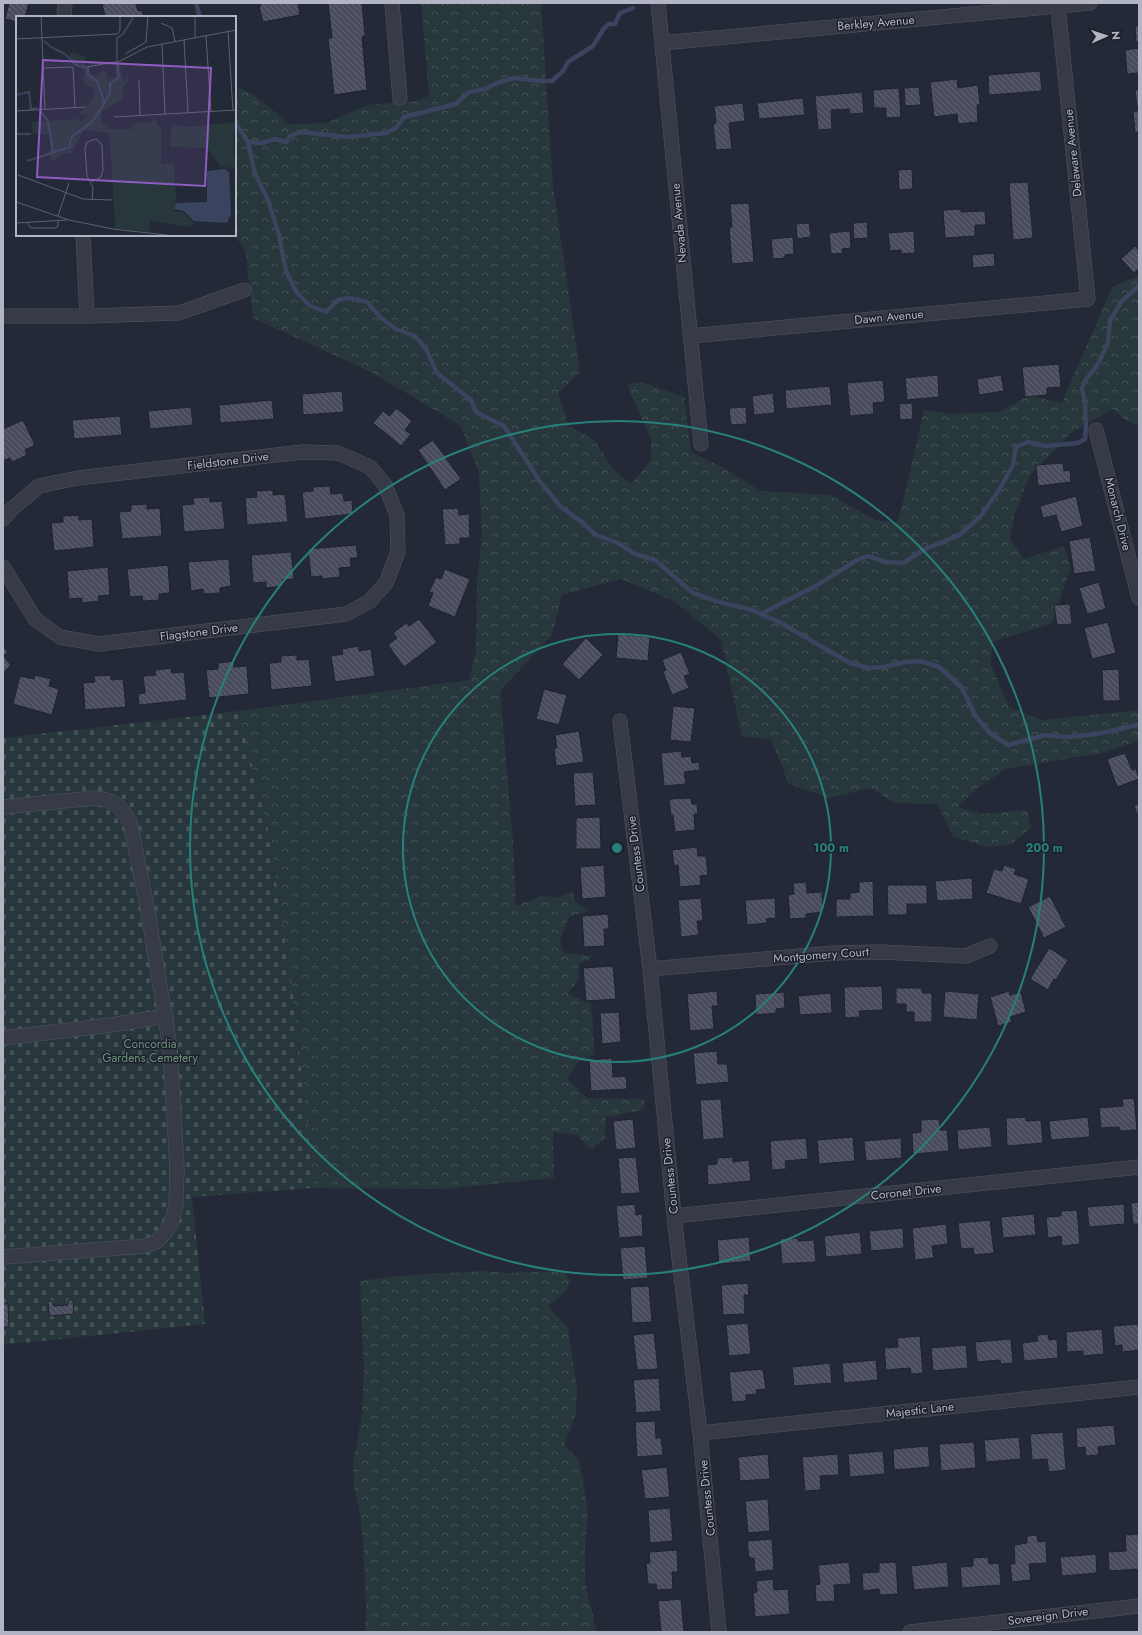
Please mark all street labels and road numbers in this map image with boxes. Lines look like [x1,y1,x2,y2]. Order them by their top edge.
street label: Berkley Avenue [837,11,915,35]
street label: Delaware Avenue [1059,108,1087,198]
street label: Nevada Avenue [667,182,691,264]
street label: Dawn Avenue [854,305,924,329]
street label: Fieldstone Drive [186,447,270,475]
street label: Monarch Drive [1100,476,1136,552]
street label: Flagstone Drive [159,618,239,646]
street label: Countess Drive [622,815,650,893]
street label: Montgomery Court [773,943,870,967]
street label: Countess Drive [657,1137,683,1215]
street label: Coronet Drive [870,1179,942,1205]
street label: Majestic Lane [885,1397,955,1423]
street label: Countess Drive [694,1459,720,1537]
street label: Sovereign Drive [1007,1602,1089,1630]

